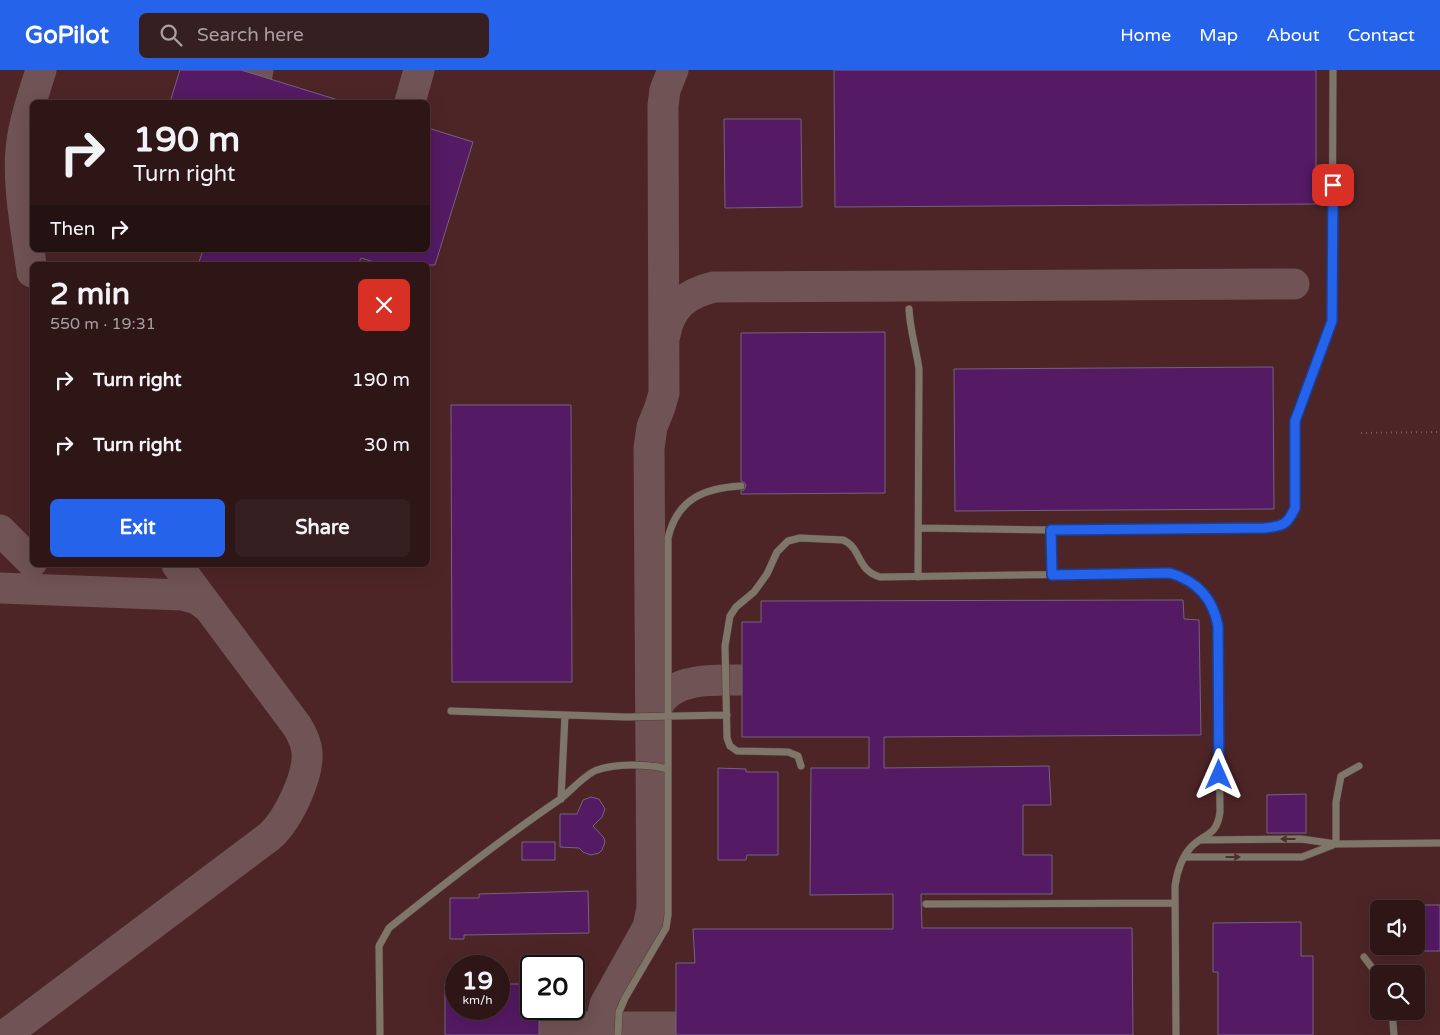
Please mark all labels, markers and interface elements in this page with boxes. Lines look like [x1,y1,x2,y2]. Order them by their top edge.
search box [139,13,489,58]
text: GoPilot [25,21,109,50]
icon: search [157,21,185,49]
text: Search here [197,24,304,46]
text: Home [1120,24,1171,46]
text: Map [1199,24,1238,46]
text: About [1266,24,1320,46]
text: Contact [1348,24,1415,46]
text: 190 m [133,119,240,161]
icon: right [50,120,115,185]
text: Turn right [133,161,235,187]
pin [1312,164,1354,206]
icon: arrive [1319,171,1347,199]
icon: right [105,215,133,243]
text: Then [50,218,95,240]
text: 2 min [50,276,130,313]
button: close [358,279,410,331]
text: 550 m · 19:31 [50,314,156,334]
icon: right [50,366,78,394]
text: Turn right [93,369,181,391]
text: 190 m [352,369,410,391]
icon: right [50,431,78,459]
text: Turn right [93,434,181,456]
text: 30 m [364,434,410,456]
button: Exit [50,499,225,557]
button: Share [235,499,410,557]
position arrow [1192,748,1244,800]
one-way arrow [1279,835,1295,843]
one-way arrow [1226,853,1242,861]
map controls [1370,900,1425,1020]
button: sound [1370,900,1425,955]
speed limit sign: 20 [520,955,585,1020]
button: search [1370,965,1425,1020]
text: 19 [462,966,493,996]
text: km/h [462,993,493,1007]

